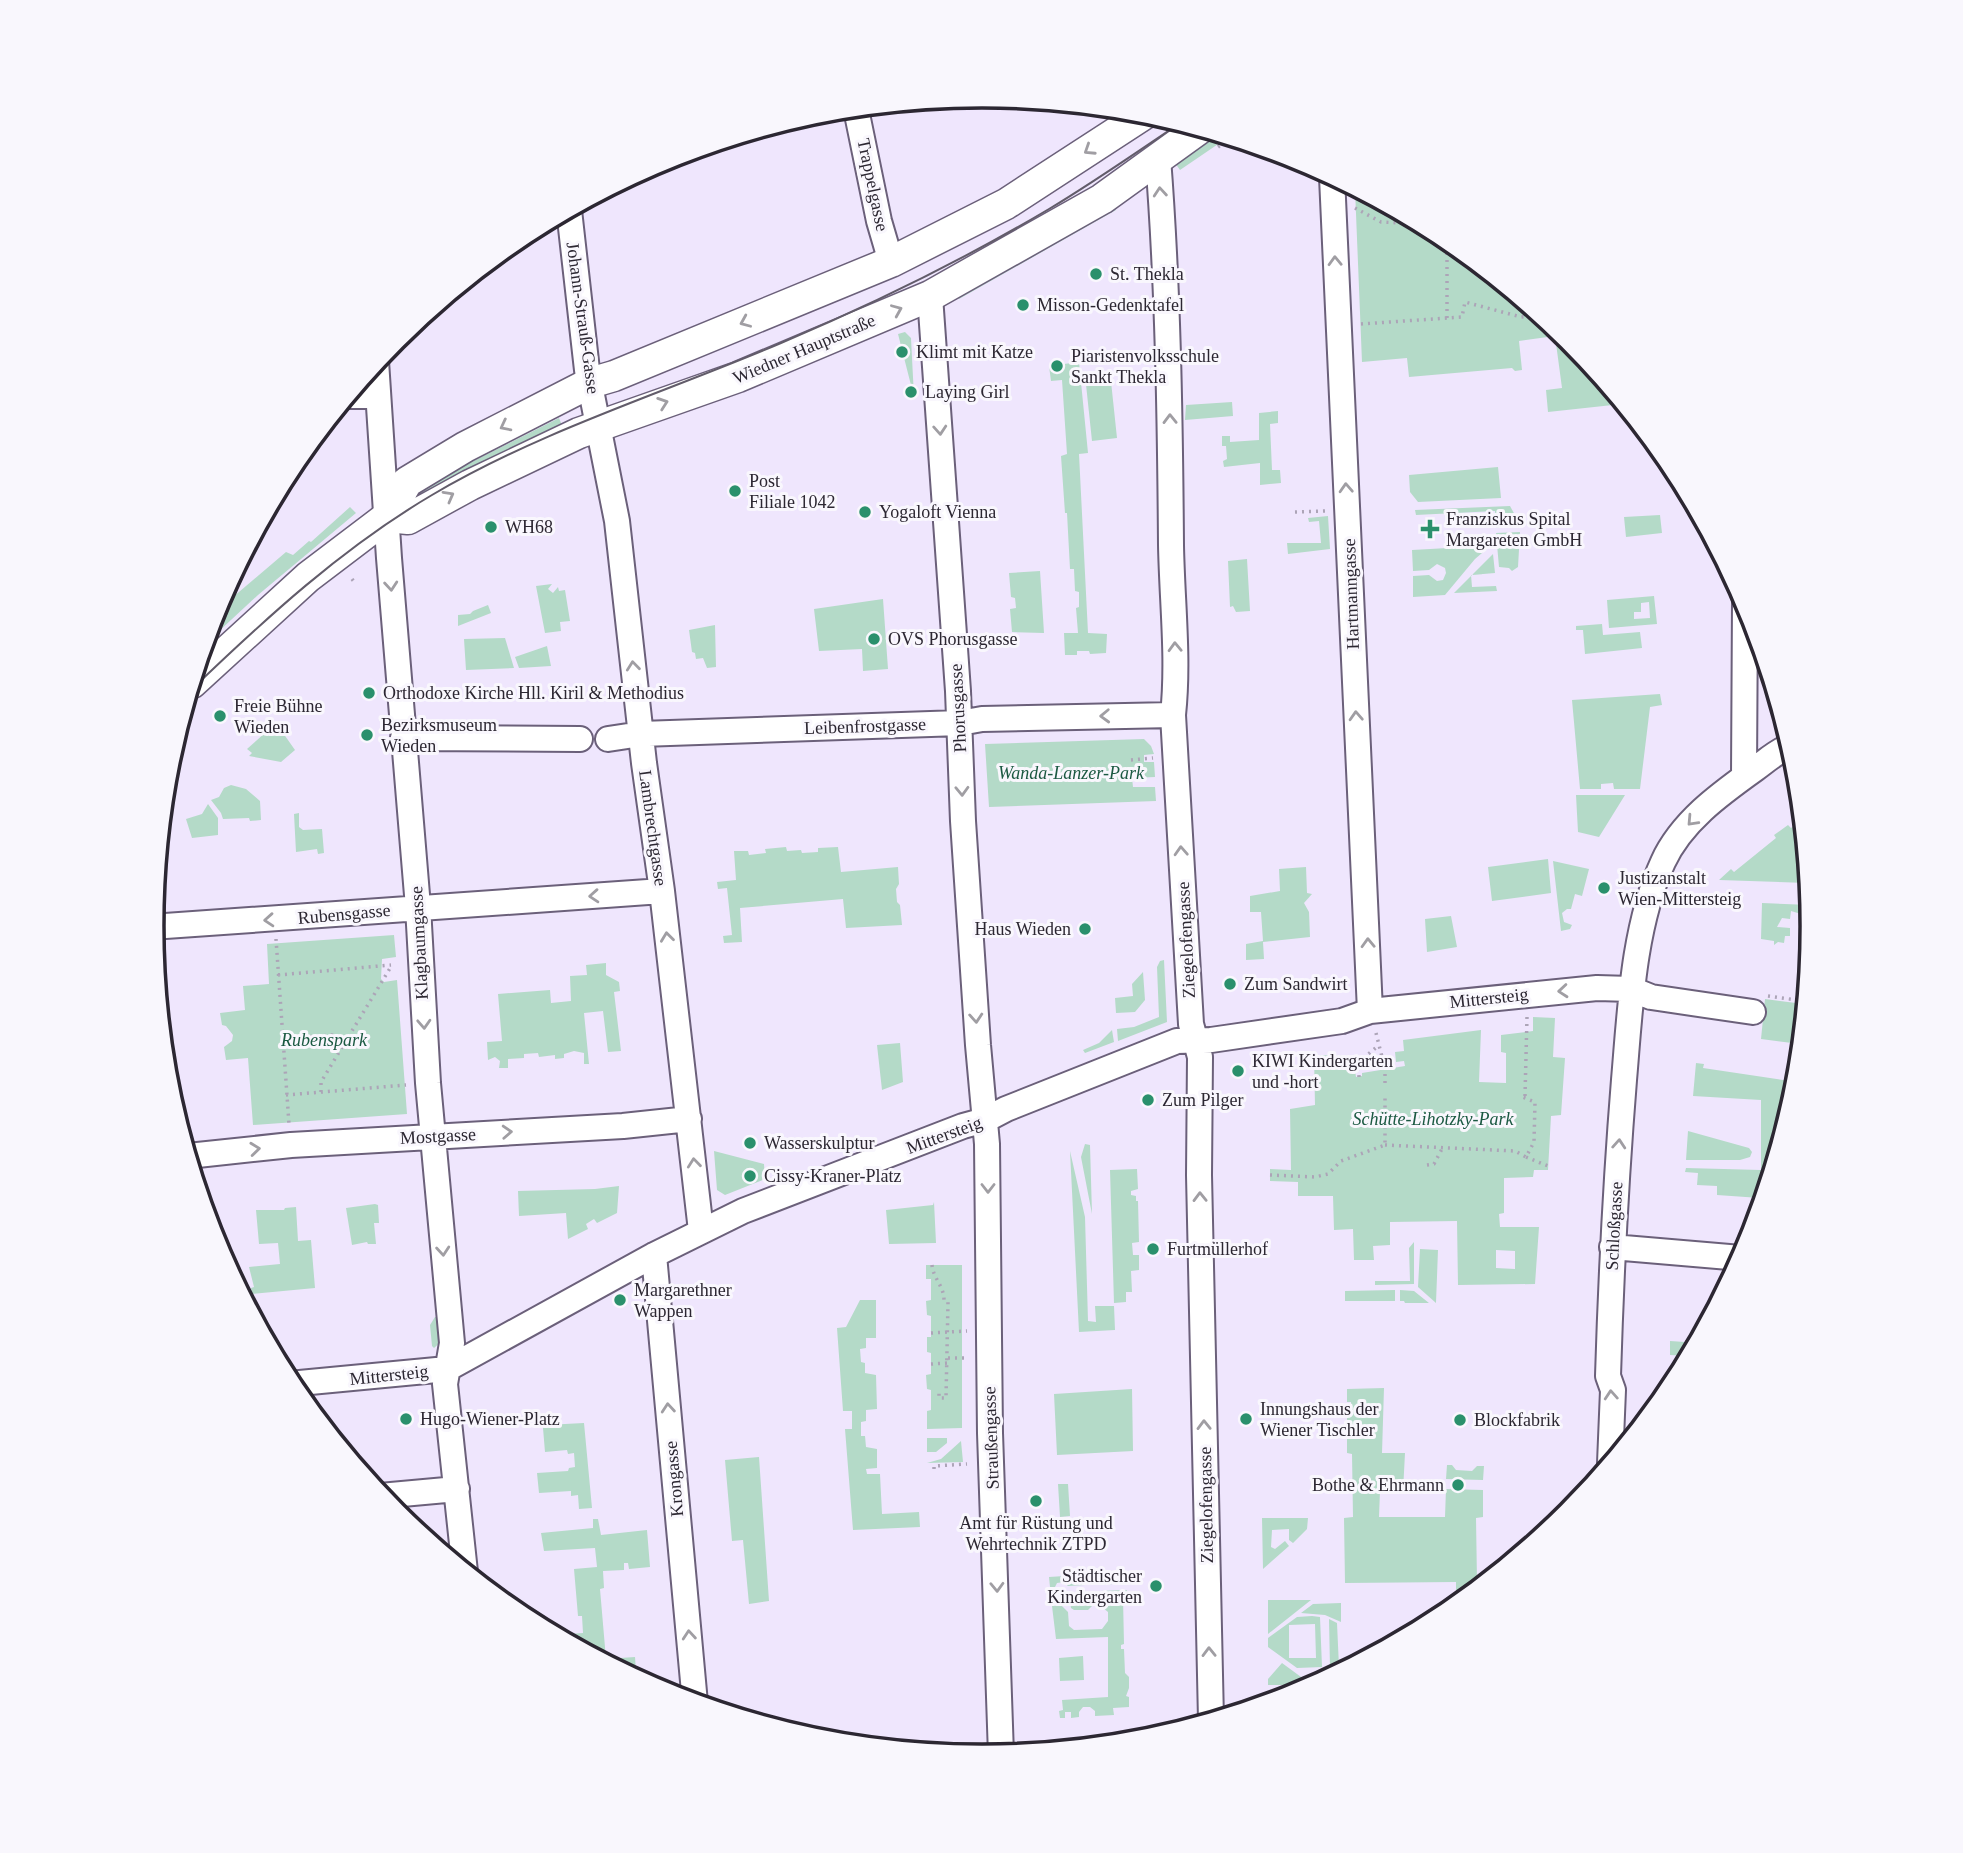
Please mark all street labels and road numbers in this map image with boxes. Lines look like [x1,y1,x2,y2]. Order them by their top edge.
street label: Trappelgasse [853,137,893,233]
street label: Johann-Strauß-Gasse [562,241,604,395]
street label: Wiedner Hauptstraße [730,310,878,388]
street label: Hartmanngasse [1339,538,1363,650]
street label: Phorusgasse [946,663,970,753]
street label: Leibenfrostgasse [804,714,926,738]
street label: Lambrechtgasse [635,769,671,887]
street label: Ziegelofengasse [1173,881,1199,999]
street label: Klagbaumgasse [406,886,432,1000]
street label: Rubensgasse [297,900,391,928]
street label: Mittersteig [1449,984,1529,1012]
street label: Mittersteig [903,1112,985,1158]
street label: Mostgasse [400,1124,476,1148]
street label: Schloßgasse [1602,1181,1626,1271]
street label: Mittersteig [349,1361,429,1389]
street label: Straußengasse [979,1386,1003,1490]
street label: Krongasse [661,1440,687,1518]
street label: Ziegelofengasse [1195,1446,1217,1564]

